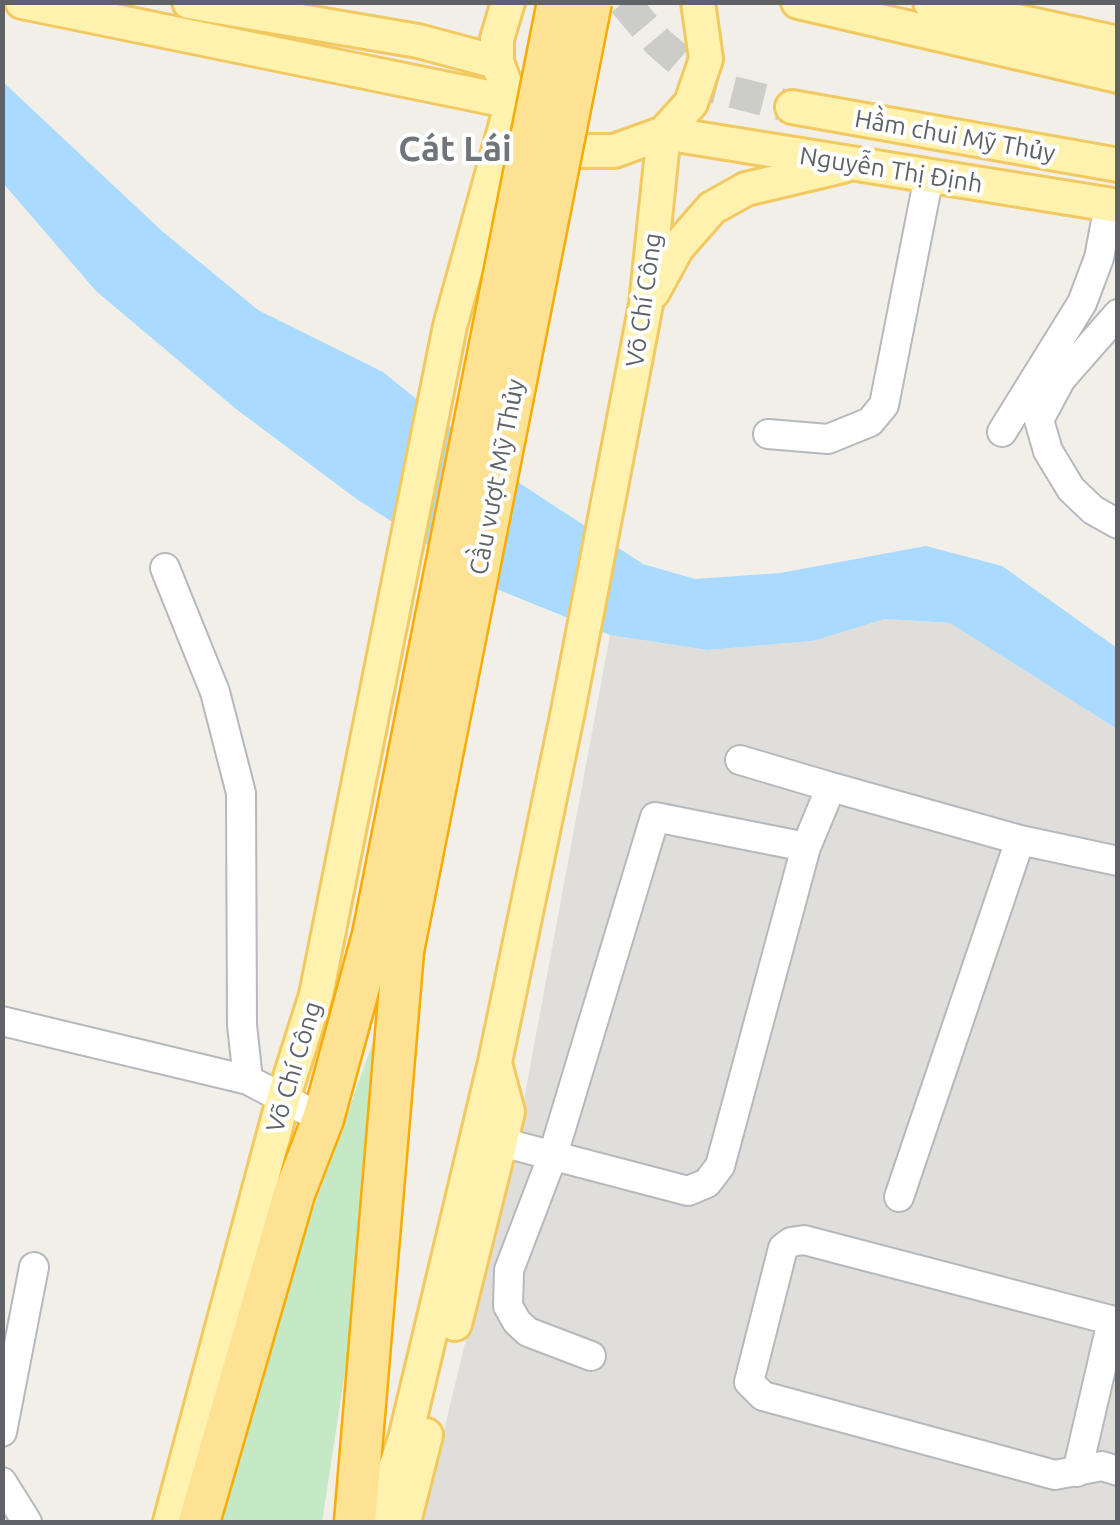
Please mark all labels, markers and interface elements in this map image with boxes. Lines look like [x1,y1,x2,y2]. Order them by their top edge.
street label: Hầm chui Mỹ Thủy [852,104,1058,168]
district label: Cát Lái [398,128,512,170]
street label: Nguyễn Thị Định [797,141,985,199]
street label: Võ Chí Công [620,231,668,369]
street label: Cầu vượt Mỹ Thủy [463,376,531,578]
street label: Võ Chí Công [260,998,328,1136]

